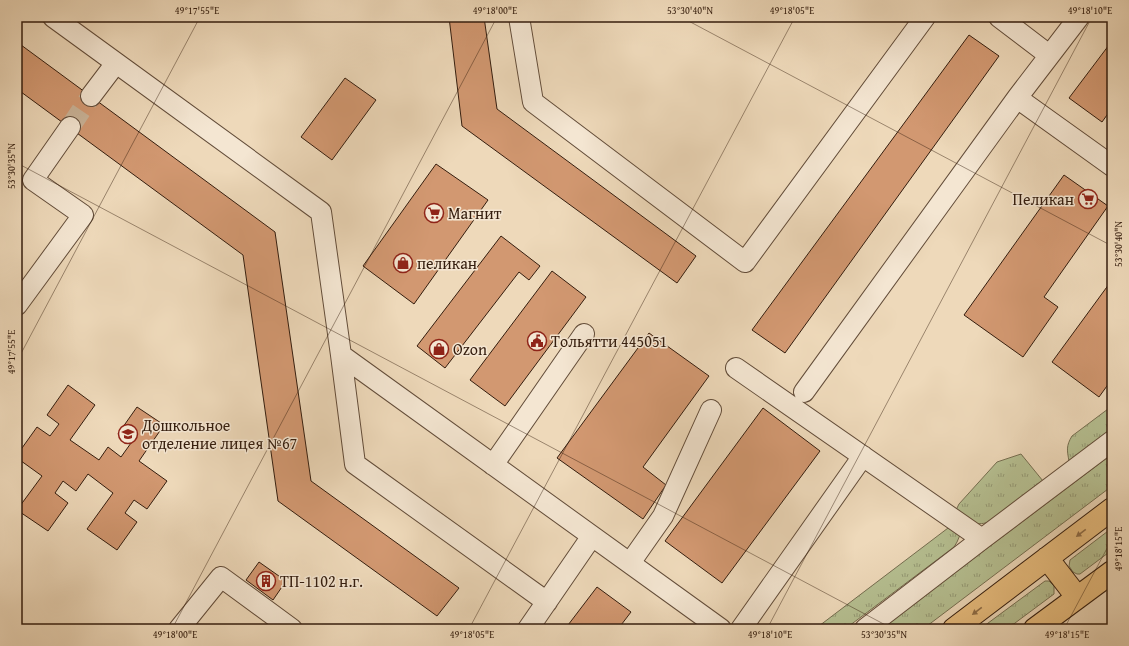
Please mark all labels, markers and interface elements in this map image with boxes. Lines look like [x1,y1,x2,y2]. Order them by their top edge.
text: 49°17'55"E [175,3,219,18]
text: 49°18'00"E [473,3,517,18]
text: 53°30'40"N [667,3,713,18]
text: 49°18'05"E [770,3,814,18]
text: 49°18'10"E [1068,3,1112,18]
text: 53°30'35"N [4,143,19,189]
place label: Пеликан [1013,187,1074,211]
supermarket icon: Пеликан [1077,188,1099,210]
place label: Магнит [448,201,502,225]
supermarket icon: Магнит [423,202,445,224]
text: 53°30'40"N [1111,221,1126,267]
place label: пеликан [417,251,477,275]
shop icon: пеликан [392,252,414,274]
place label: Тольятти 445051 [551,329,667,353]
text: 49°17'55"E [4,330,19,374]
public building icon: Тольятти 445051 [526,330,548,352]
place label: Ozon [453,337,487,361]
shop icon: Ozon [428,338,450,360]
place label: Дошкольное отделение лицея №67 [141,413,298,455]
school or university icon: Дошкольное отделение лицея №67 [117,423,139,445]
text: 49°18'15"E [1111,527,1126,571]
one-way arrow [1075,529,1086,537]
place label: ТП-1102 н.г. [280,569,363,593]
building icon: ТП-1102 н.г. [255,570,277,592]
one-way arrow [972,607,983,616]
text: 49°18'00"E [153,627,197,642]
text: 49°18'05"E [450,627,494,642]
text: 49°18'10"E [748,627,792,642]
text: 53°30'35"N [861,627,907,642]
text: 49°18'15"E [1045,627,1089,642]

